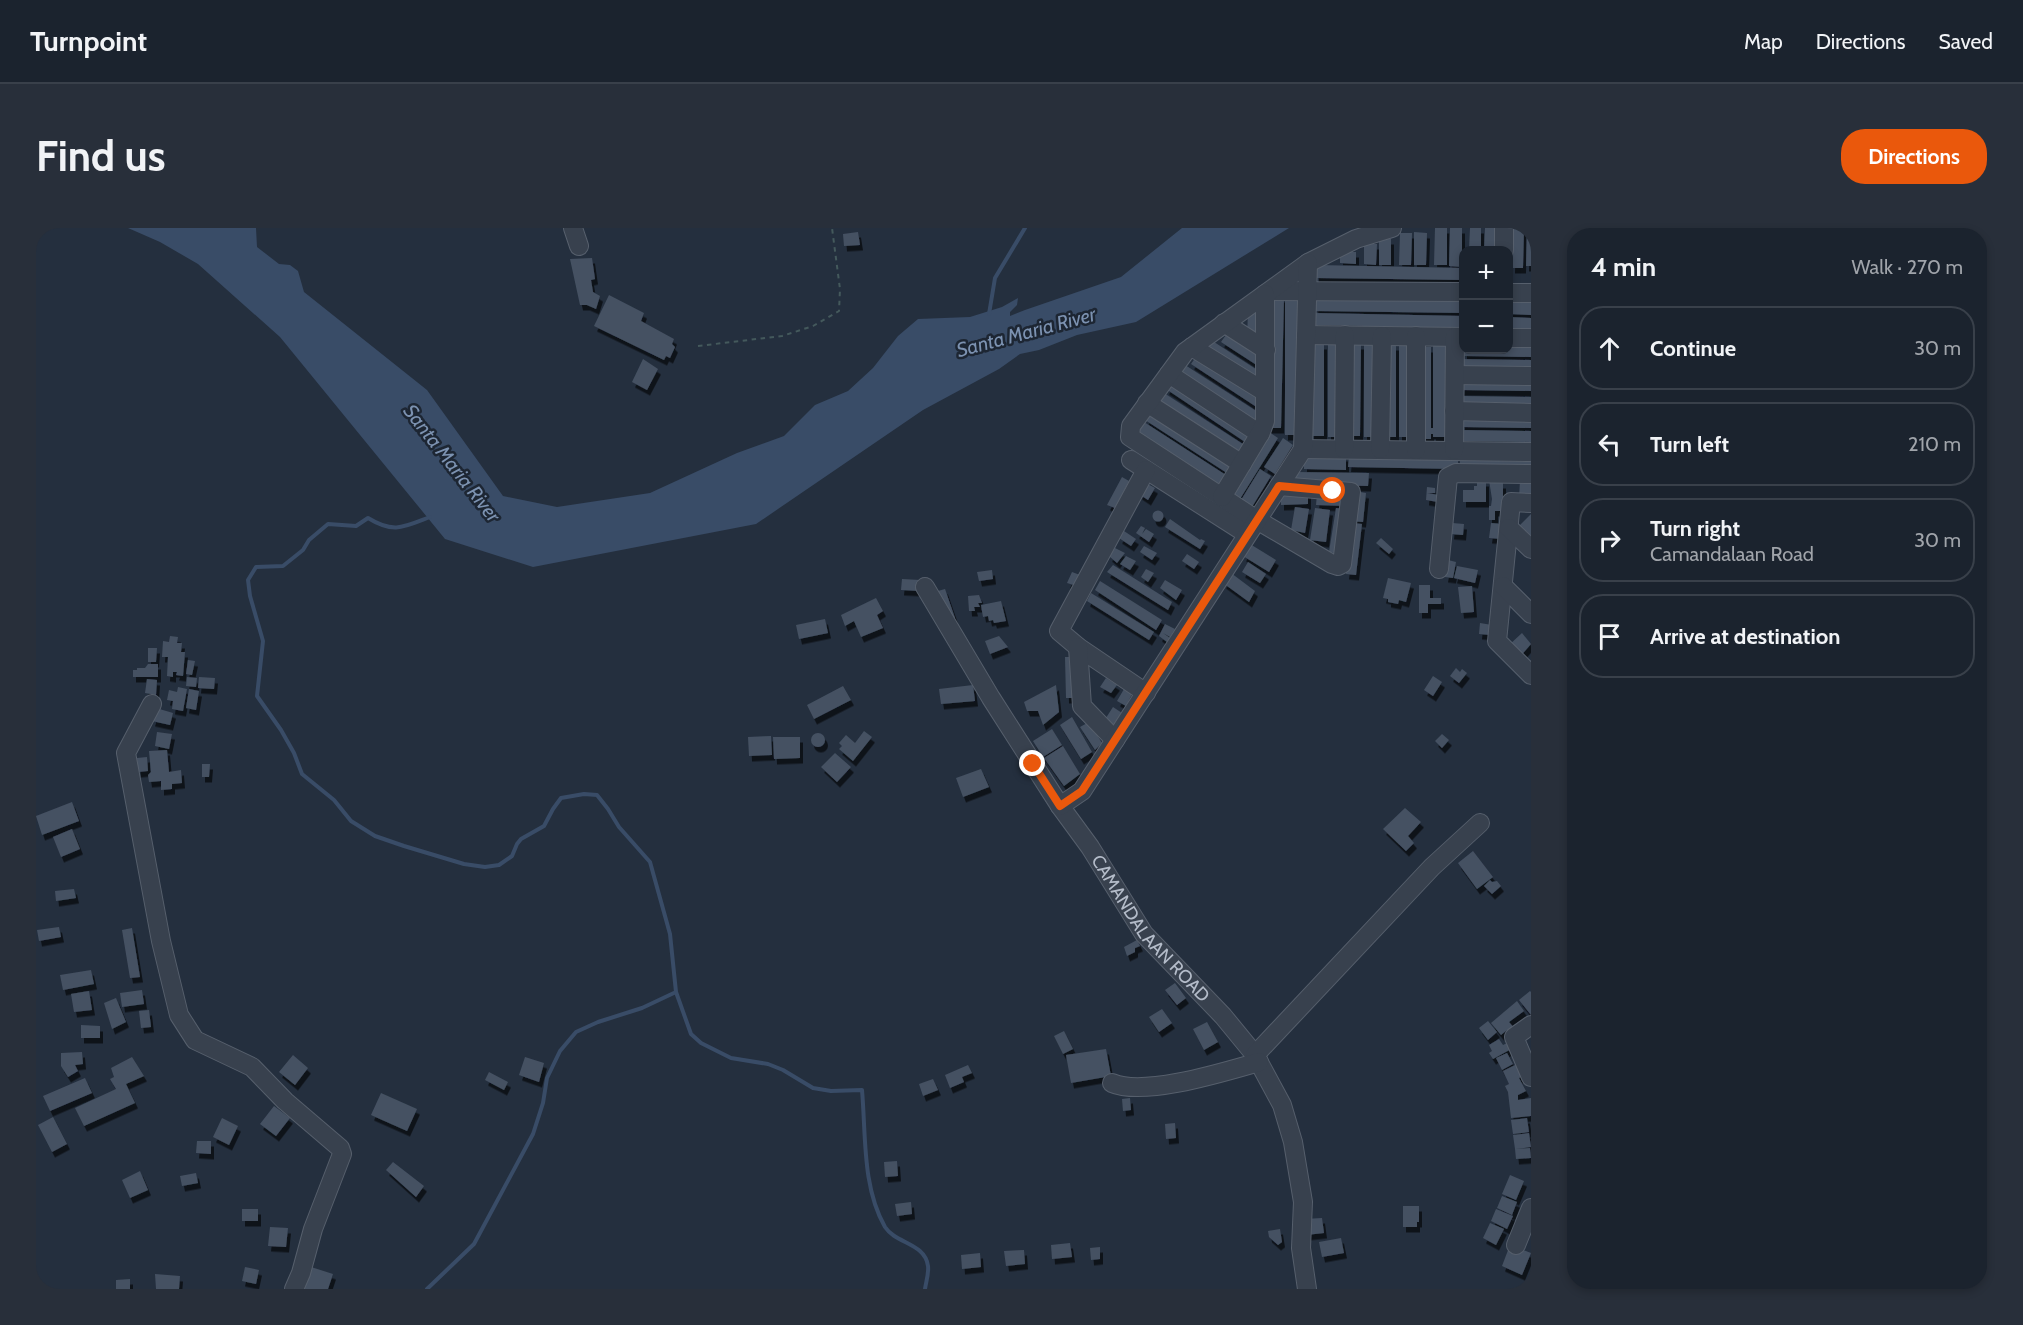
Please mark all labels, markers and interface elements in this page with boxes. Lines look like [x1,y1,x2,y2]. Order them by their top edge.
text: Turnpoint [30,24,147,58]
text: Map [1744,29,1783,54]
text: Directions [1816,29,1905,54]
text: Saved [1938,29,1993,54]
button: Directions [1841,129,1987,184]
text: Find us [36,130,165,182]
map controls [1459,246,1513,354]
button: + [1459,246,1513,300]
text: 4 min [1591,251,1656,283]
text: Walk · 270 m [1851,255,1963,279]
button: − [1459,300,1513,354]
water label: Santa Maria River [954,302,1099,362]
icon: ahead [1593,332,1626,365]
text: Continue [1650,335,1736,362]
text: 30 m [1914,336,1961,360]
water label: Santa Maria River [398,399,506,527]
icon: left [1593,428,1626,461]
text: Turn left [1650,431,1729,458]
text: 210 m [1908,432,1961,456]
route start [1319,477,1345,503]
text: Turn right [1650,515,1740,542]
icon: right [1593,524,1626,557]
text: 30 m [1914,528,1961,552]
text: Camandalaan Road [1650,542,1814,566]
icon: arrive [1593,620,1626,653]
text: Arrive at destination [1650,623,1840,650]
route end [1019,750,1045,776]
street label: CAMANDALAAN ROAD [1087,851,1214,1007]

